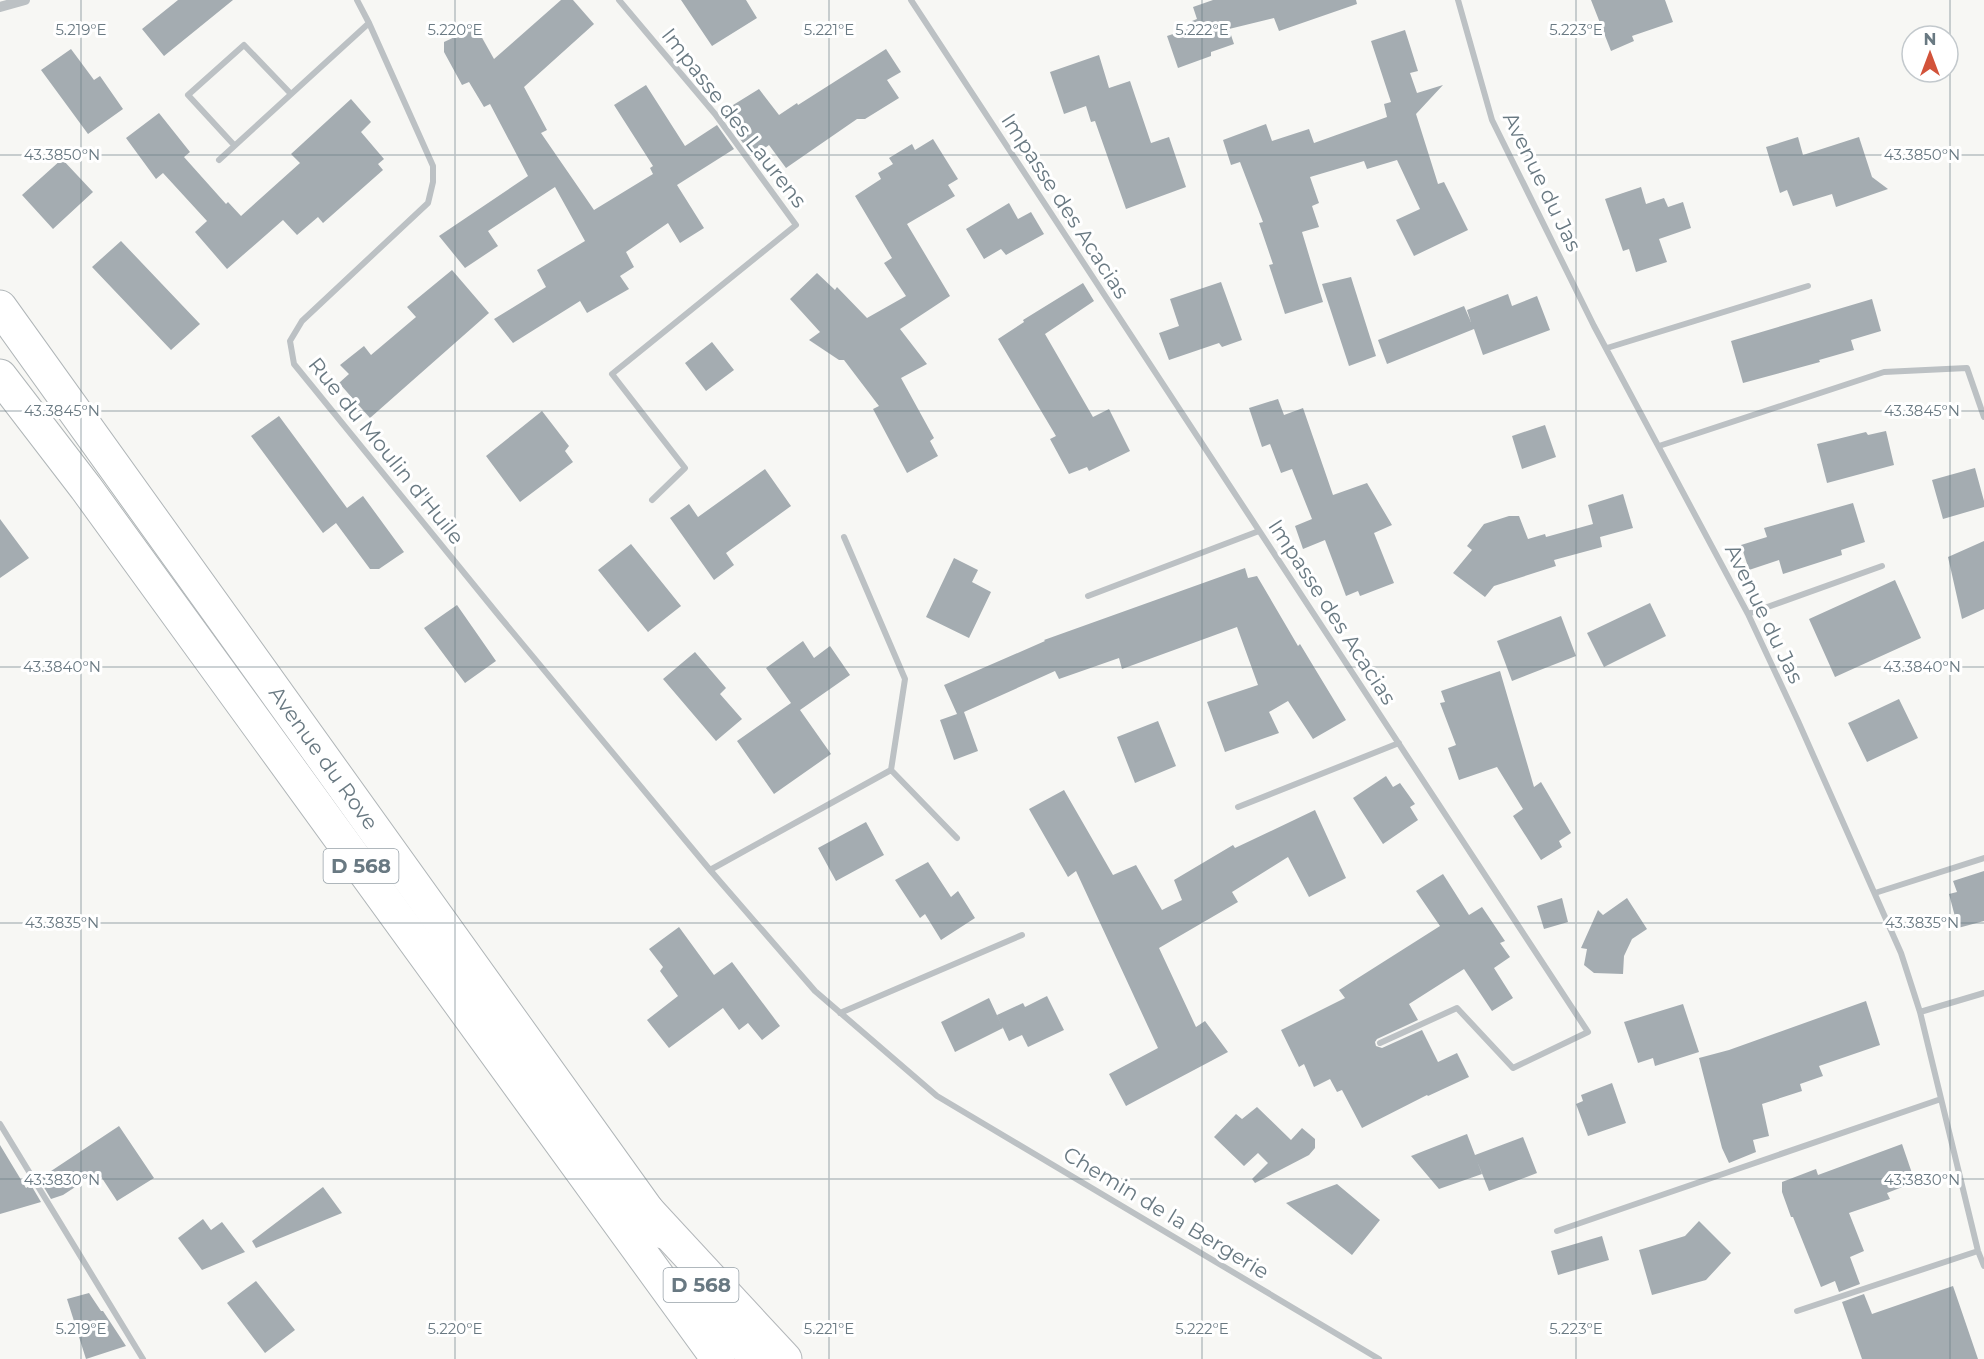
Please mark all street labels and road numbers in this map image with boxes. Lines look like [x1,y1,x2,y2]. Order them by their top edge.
street label: Impasse des Laurens [657,23,812,212]
street label: Impasse des Acacias [996,108,1135,303]
street label: Avenue du Jas [1498,108,1587,255]
street label: Rue du Moulin d'Huile [303,352,470,549]
street label: Impasse des Acacias [1263,514,1402,709]
street label: Avenue du Jas [1720,540,1809,687]
street label: Avenue du Rove [264,681,384,834]
road number: D 568 [324,849,398,883]
street label: Chemin de la Bergerie [1059,1141,1274,1284]
road number: D 568 [664,1268,738,1302]

